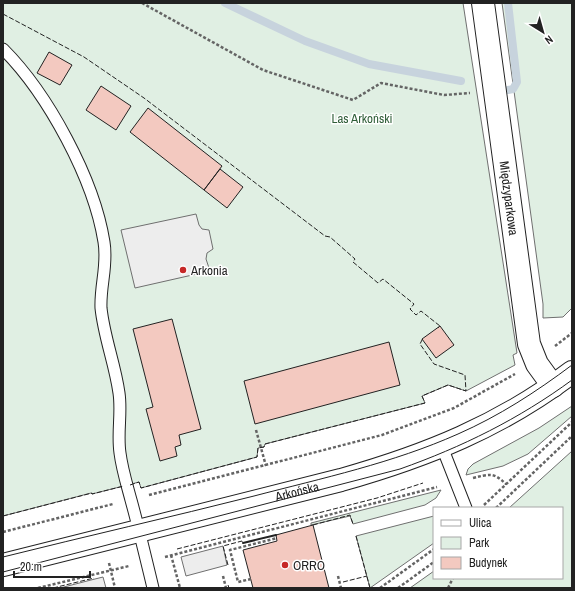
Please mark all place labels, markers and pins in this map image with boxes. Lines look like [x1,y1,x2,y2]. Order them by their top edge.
place label: Arkonia [190,262,228,279]
marker: Arkonia [178,265,188,275]
place label: ORRO [293,557,325,574]
marker: ORRO [280,560,290,570]

